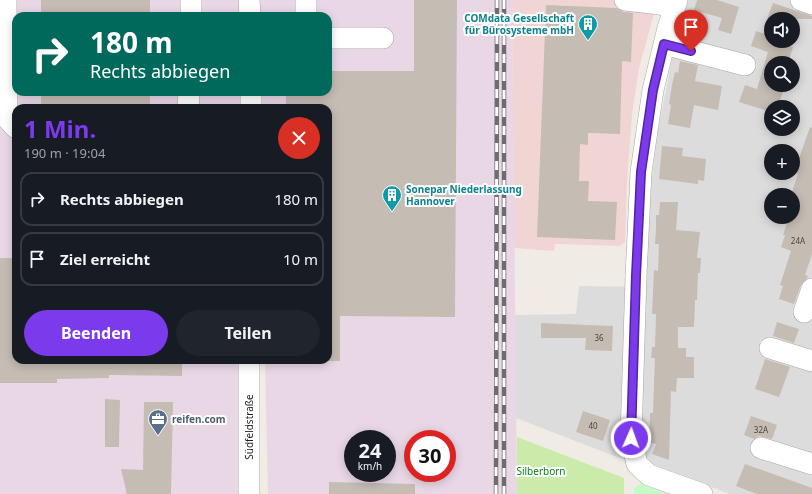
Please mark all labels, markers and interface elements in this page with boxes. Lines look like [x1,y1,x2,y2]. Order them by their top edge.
pin [674,10,708,51]
place label: COMdata Gesellschaft für Bürosysteme mbH [464,11,575,37]
map controls [764,12,800,224]
button: sound [764,12,800,48]
building icon: COMdata Gesellschaft für Bürosysteme mbH [577,13,599,41]
icon: arrive [680,16,702,38]
text: 180 m [90,23,173,61]
icon: right [24,28,76,80]
button: search [764,56,800,92]
text: Rechts abbiegen [90,59,230,83]
button: layers [764,100,800,136]
text: 1 Min. [24,112,96,145]
button: close [278,117,320,159]
text: 190 m · 19:04 [24,144,105,162]
button: + [764,144,800,180]
place label: Sonepar Niederlassung Hannover [406,182,522,208]
building icon: Sonepar Niederlassung Hannover [381,184,403,212]
icon: right [26,188,48,210]
button: − [764,188,800,224]
text: Rechts abbiegen [60,189,184,209]
text: 180 m [274,189,318,209]
house number: 24A [791,235,806,246]
icon: arrive [26,248,48,270]
text: Ziel erreicht [60,249,150,269]
text: 10 m [283,249,318,269]
button: Beenden [24,310,168,356]
button: Teilen [176,310,320,356]
house number: 36 [594,332,604,343]
street label: Südfeldstraße [242,394,256,460]
office icon: reifen.com [147,408,169,436]
place label: reifen.com [172,412,226,426]
position arrow [610,417,652,459]
house number: 40 [588,420,598,431]
house number: 32A [754,424,769,435]
speed limit sign: 30 [404,430,456,482]
text: 24 [359,437,381,464]
text: km/h [358,459,382,473]
park label: Silberborn [516,464,566,478]

